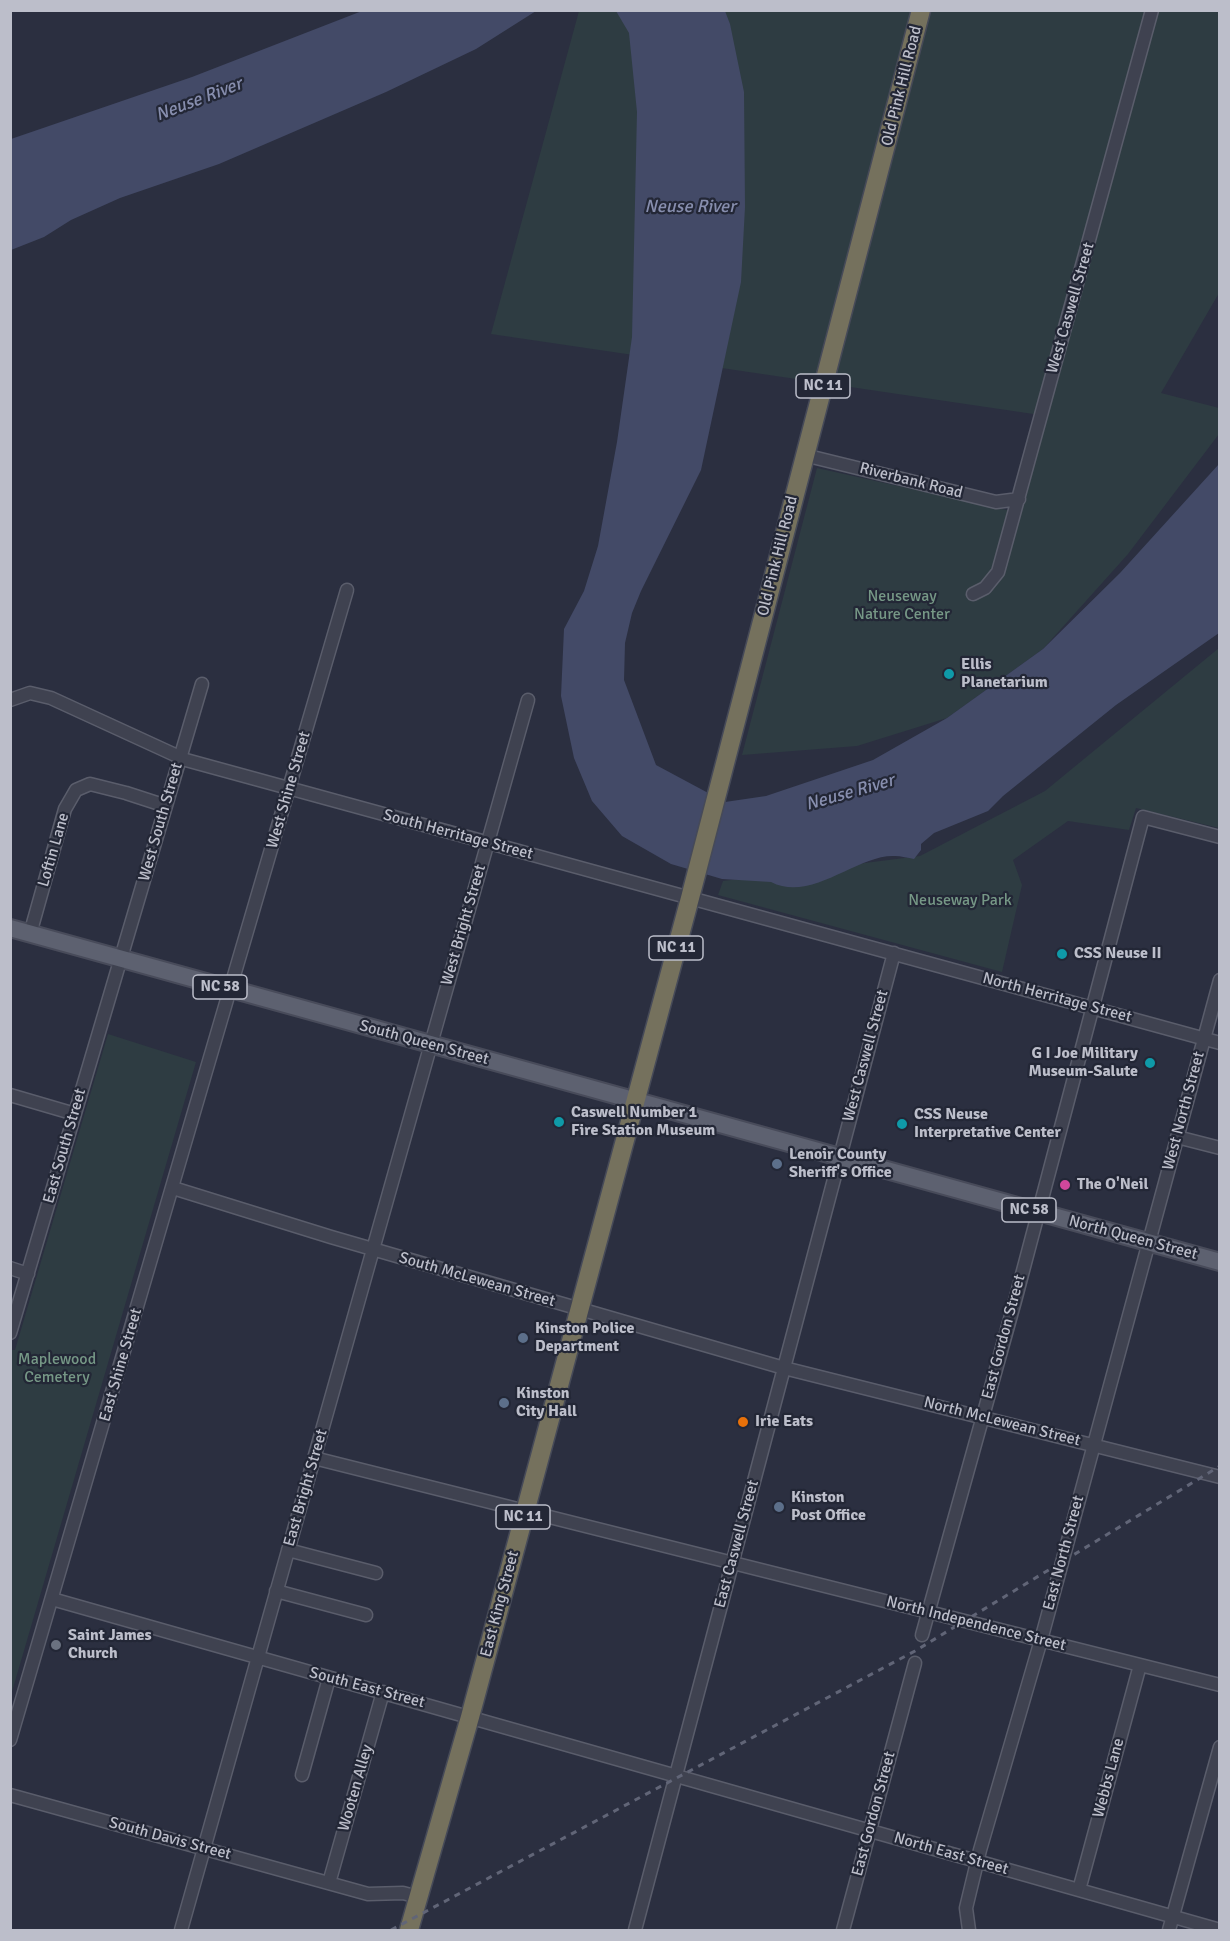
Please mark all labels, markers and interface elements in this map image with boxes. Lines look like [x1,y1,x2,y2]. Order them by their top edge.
street label: Old Pink Hill Road [878,24,926,148]
water label: Neuse River [153,74,245,126]
water label: Neuse River [644,196,736,218]
street label: West Caswell Street [1043,240,1099,376]
road number: NC 11 [796,374,850,398]
street label: Riverbank Road [857,459,965,503]
street label: Old Pink Hill Road [754,494,802,618]
park label: Neuseway Nature Center [854,587,950,625]
place label: Ellis Planetarium [961,655,1048,693]
marker: Ellis Planetarium [942,667,956,681]
street label: West Shine Street [263,729,315,851]
street label: West South Street [135,760,187,884]
water label: Neuse River [803,770,897,816]
street label: South Herritage Street [381,806,535,864]
street label: Loftin Lane [34,811,74,889]
street label: West Bright Street [438,862,490,988]
park label: Neuseway Park [908,891,1012,911]
road number: NC 11 [649,936,703,960]
place label: CSS Neuse II [1074,944,1162,964]
marker: CSS Neuse II [1055,947,1069,961]
street label: North Herritage Street [980,969,1134,1027]
road number: NC 58 [193,975,247,999]
street label: West Caswell Street [839,988,893,1124]
street label: South Queen Street [357,1017,491,1069]
place label: G I Joe Military Museum-Salute [1029,1044,1138,1082]
street label: West North Street [1159,1050,1209,1172]
marker: G I Joe Military Museum-Salute [1143,1056,1157,1070]
street label: East South Street [39,1086,91,1206]
place label: Caswell Number 1 Fire Station Museum [571,1103,715,1141]
place label: CSS Neuse Interpretative Center [914,1105,1061,1143]
marker: Caswell Number 1 Fire Station Museum [552,1115,566,1129]
marker: CSS Neuse Interpretative Center [895,1117,909,1131]
place label: Lenoir County Sheriff's Office [789,1145,892,1183]
marker: Lenoir County Sheriff's Office [770,1157,784,1171]
place label: The O'Neil [1077,1175,1149,1195]
marker: The O'Neil [1058,1178,1072,1192]
road number: NC 58 [1002,1198,1056,1222]
street label: North Queen Street [1067,1212,1199,1264]
street label: South McLewean Street [397,1249,557,1311]
street label: East Gordon Street [978,1273,1030,1401]
street label: East Shine Street [96,1306,146,1424]
place label: Kinston Police Department [535,1319,634,1357]
marker: Kinston Police Department [516,1331,530,1345]
park label: Maplewood Cemetery [18,1350,96,1388]
place label: Kinston City Hall [516,1384,577,1422]
street label: North McLewean Street [922,1393,1082,1451]
marker: Kinston City Hall [497,1396,511,1410]
place label: Irie Eats [755,1412,813,1432]
marker: Irie Eats [736,1415,750,1429]
street label: East Bright Street [280,1427,332,1549]
street label: East Caswell Street [711,1478,763,1610]
place label: Kinston Post Office [791,1488,866,1526]
street label: East North Street [1039,1493,1089,1613]
marker: Kinston Post Office [772,1500,786,1514]
road number: NC 11 [496,1505,550,1529]
street label: East King Street [477,1549,523,1659]
street label: North Independence Street [884,1592,1068,1656]
place label: Saint James Church [68,1626,152,1664]
marker: Saint James Church [49,1638,63,1652]
street label: South East Street [307,1663,427,1713]
street label: Webbs Lane [1089,1736,1129,1820]
street label: Wooten Alley [334,1743,378,1833]
street label: East Gordon Street [848,1750,900,1878]
street label: South Davis Street [107,1813,233,1865]
street label: North East Street [892,1828,1010,1880]

